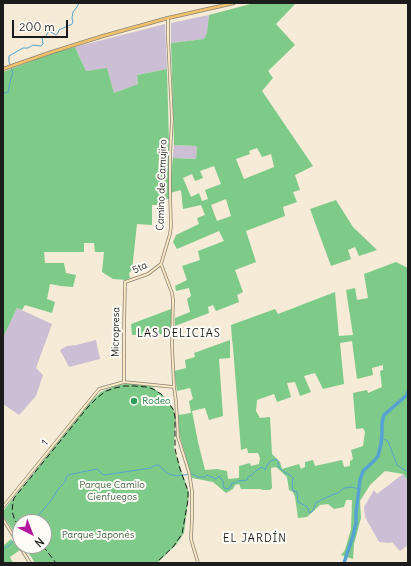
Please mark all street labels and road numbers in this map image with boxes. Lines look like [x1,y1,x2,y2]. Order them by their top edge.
street label: Camino de Camujiro [154,139,170,231]
street label: 5ta [131,259,149,277]
street label: Micropresa [110,307,122,357]
street label: 1 [39,438,51,448]

